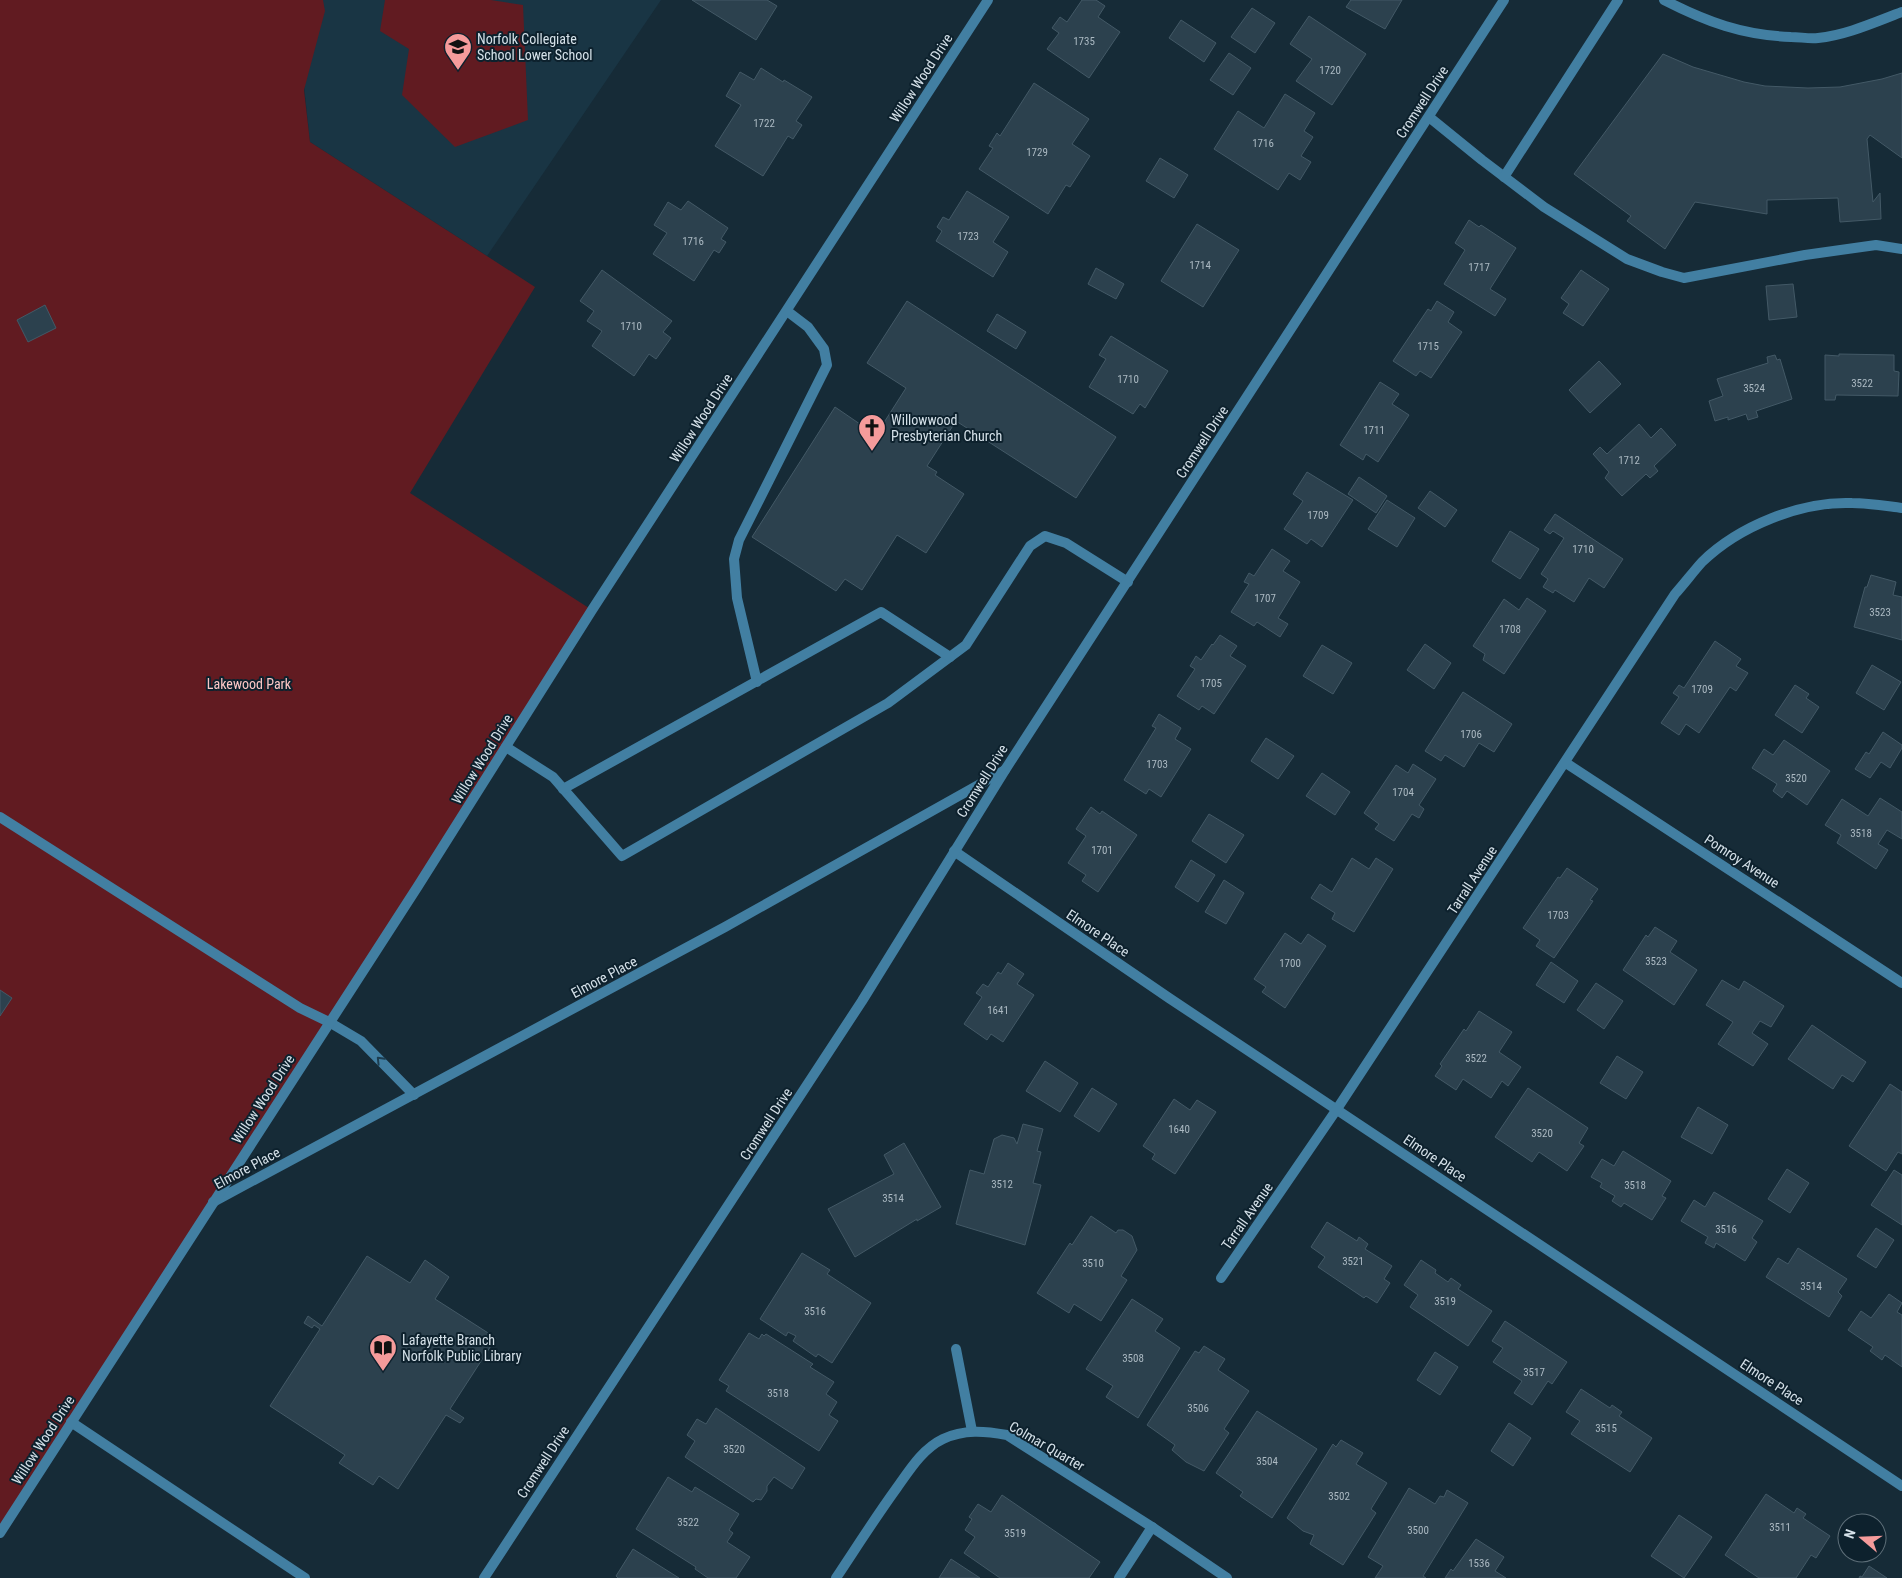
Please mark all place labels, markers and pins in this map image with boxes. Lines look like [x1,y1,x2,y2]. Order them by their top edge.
place label: Norfolk Collegiate School Lower School [477,31,593,63]
school or university icon: Norfolk Collegiate School Lower School [443,32,473,71]
place label: Willowwood Presbyterian Church [891,412,1002,444]
church icon: Willowwood Presbyterian Church [857,413,887,452]
place label: Lafayette Branch Norfolk Public Library [402,1332,522,1364]
library icon: Lafayette Branch Norfolk Public Library [368,1333,398,1372]

